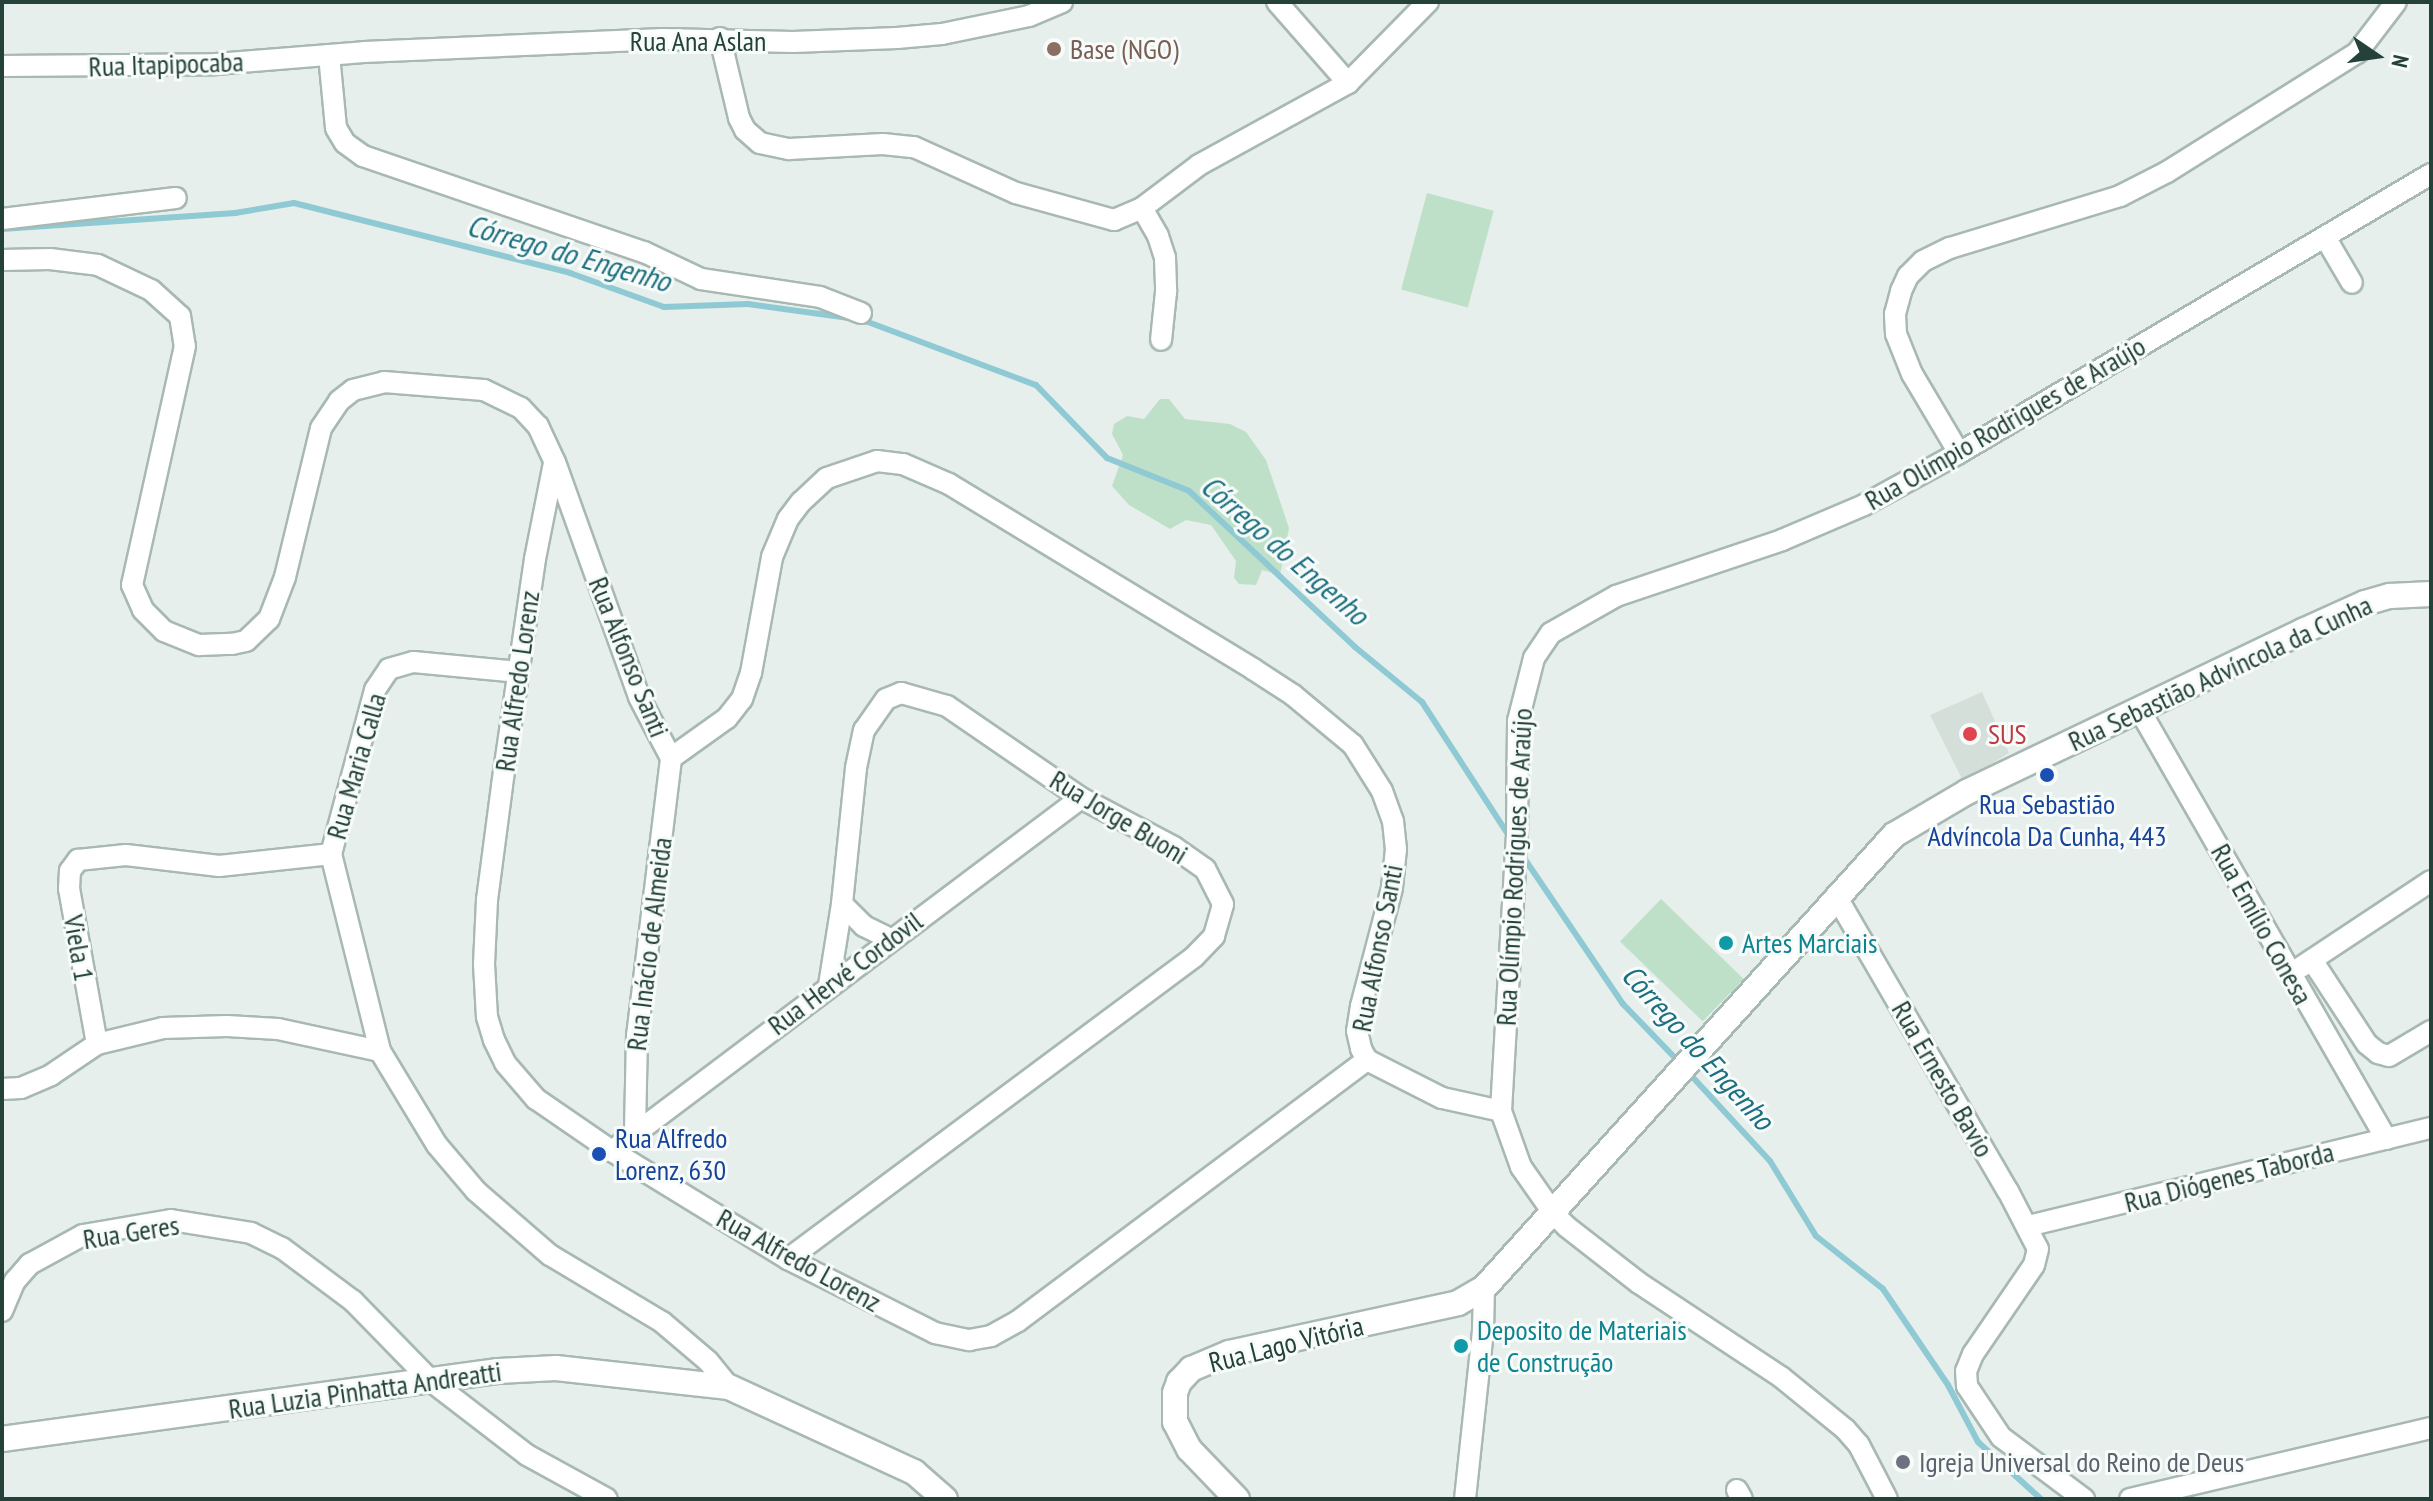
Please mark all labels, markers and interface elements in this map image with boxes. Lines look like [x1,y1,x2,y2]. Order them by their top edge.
north arrow [2337,16,2417,96]
street label: Rua Ana Aslan [629,24,767,58]
place label: Base (NGO) [1070,32,1179,66]
marker: Base (NGO) [1045,40,1063,58]
street label: Rua Itapipocaba [88,45,244,83]
text: N [2385,52,2415,70]
water label: Córrego do Engenho [463,207,675,299]
street label: Rua Olímpio Rodrigues de Araújo [1859,329,2151,517]
water label: Córrego do Engenho [1194,468,1376,632]
street label: Rua Alfonso Santi [581,572,677,742]
street label: Rua Alfredo Lorenz [488,588,546,774]
street label: Rua Sebastião Advíncola da Cunha [2063,588,2377,758]
street label: Rua Maria Calla [319,689,393,843]
street label: Rua Olímpio Rodrigues de Araújo [1489,707,1539,1027]
place label: SUS [1988,717,2027,751]
marker: SUS [1959,723,1981,745]
street label: Rua Jorge Buoni [1044,763,1194,871]
marker: Rua Sebastião Advíncola Da Cunha, 443 [2038,766,2056,784]
place label: Rua Sebastião Advíncola Da Cunha, 443 [1926,787,2168,853]
street label: Rua Inácio de Almeida [619,835,679,1053]
street label: Rua Emílio Conesa [2204,838,2320,1010]
street label: Rua Alfonso Santi [1344,861,1410,1035]
street label: Rua Hervé Cordovil [761,904,929,1042]
street label: Viela 1 [57,912,101,984]
place label: Artes Marciais [1742,926,1878,960]
marker: Artes Marciais [1717,934,1735,952]
water label: Córrego do Engenho [1614,957,1782,1137]
street label: Rua Ernesto Bavio [1885,995,2001,1163]
place label: Rua Alfredo Lorenz, 630 [615,1121,728,1187]
street label: Rua Diógenes Taborda [2121,1135,2337,1219]
marker: Rua Alfredo Lorenz, 630 [590,1145,608,1163]
street label: Rua Alfredo Lorenz [711,1201,887,1319]
street label: Rua Geres [81,1208,181,1256]
street label: Rua Lago Vitória [1205,1308,1367,1380]
place label: Deposito de Materiais de Construção [1477,1313,1687,1379]
marker: Deposito de Materiais de Construção [1452,1337,1470,1355]
street label: Rua Luzia Pinhatta Andreatti [226,1354,504,1426]
place label: Igreja Universal do Reino de Deus [1919,1445,2244,1479]
marker: Igreja Universal do Reino de Deus [1894,1453,1912,1471]

